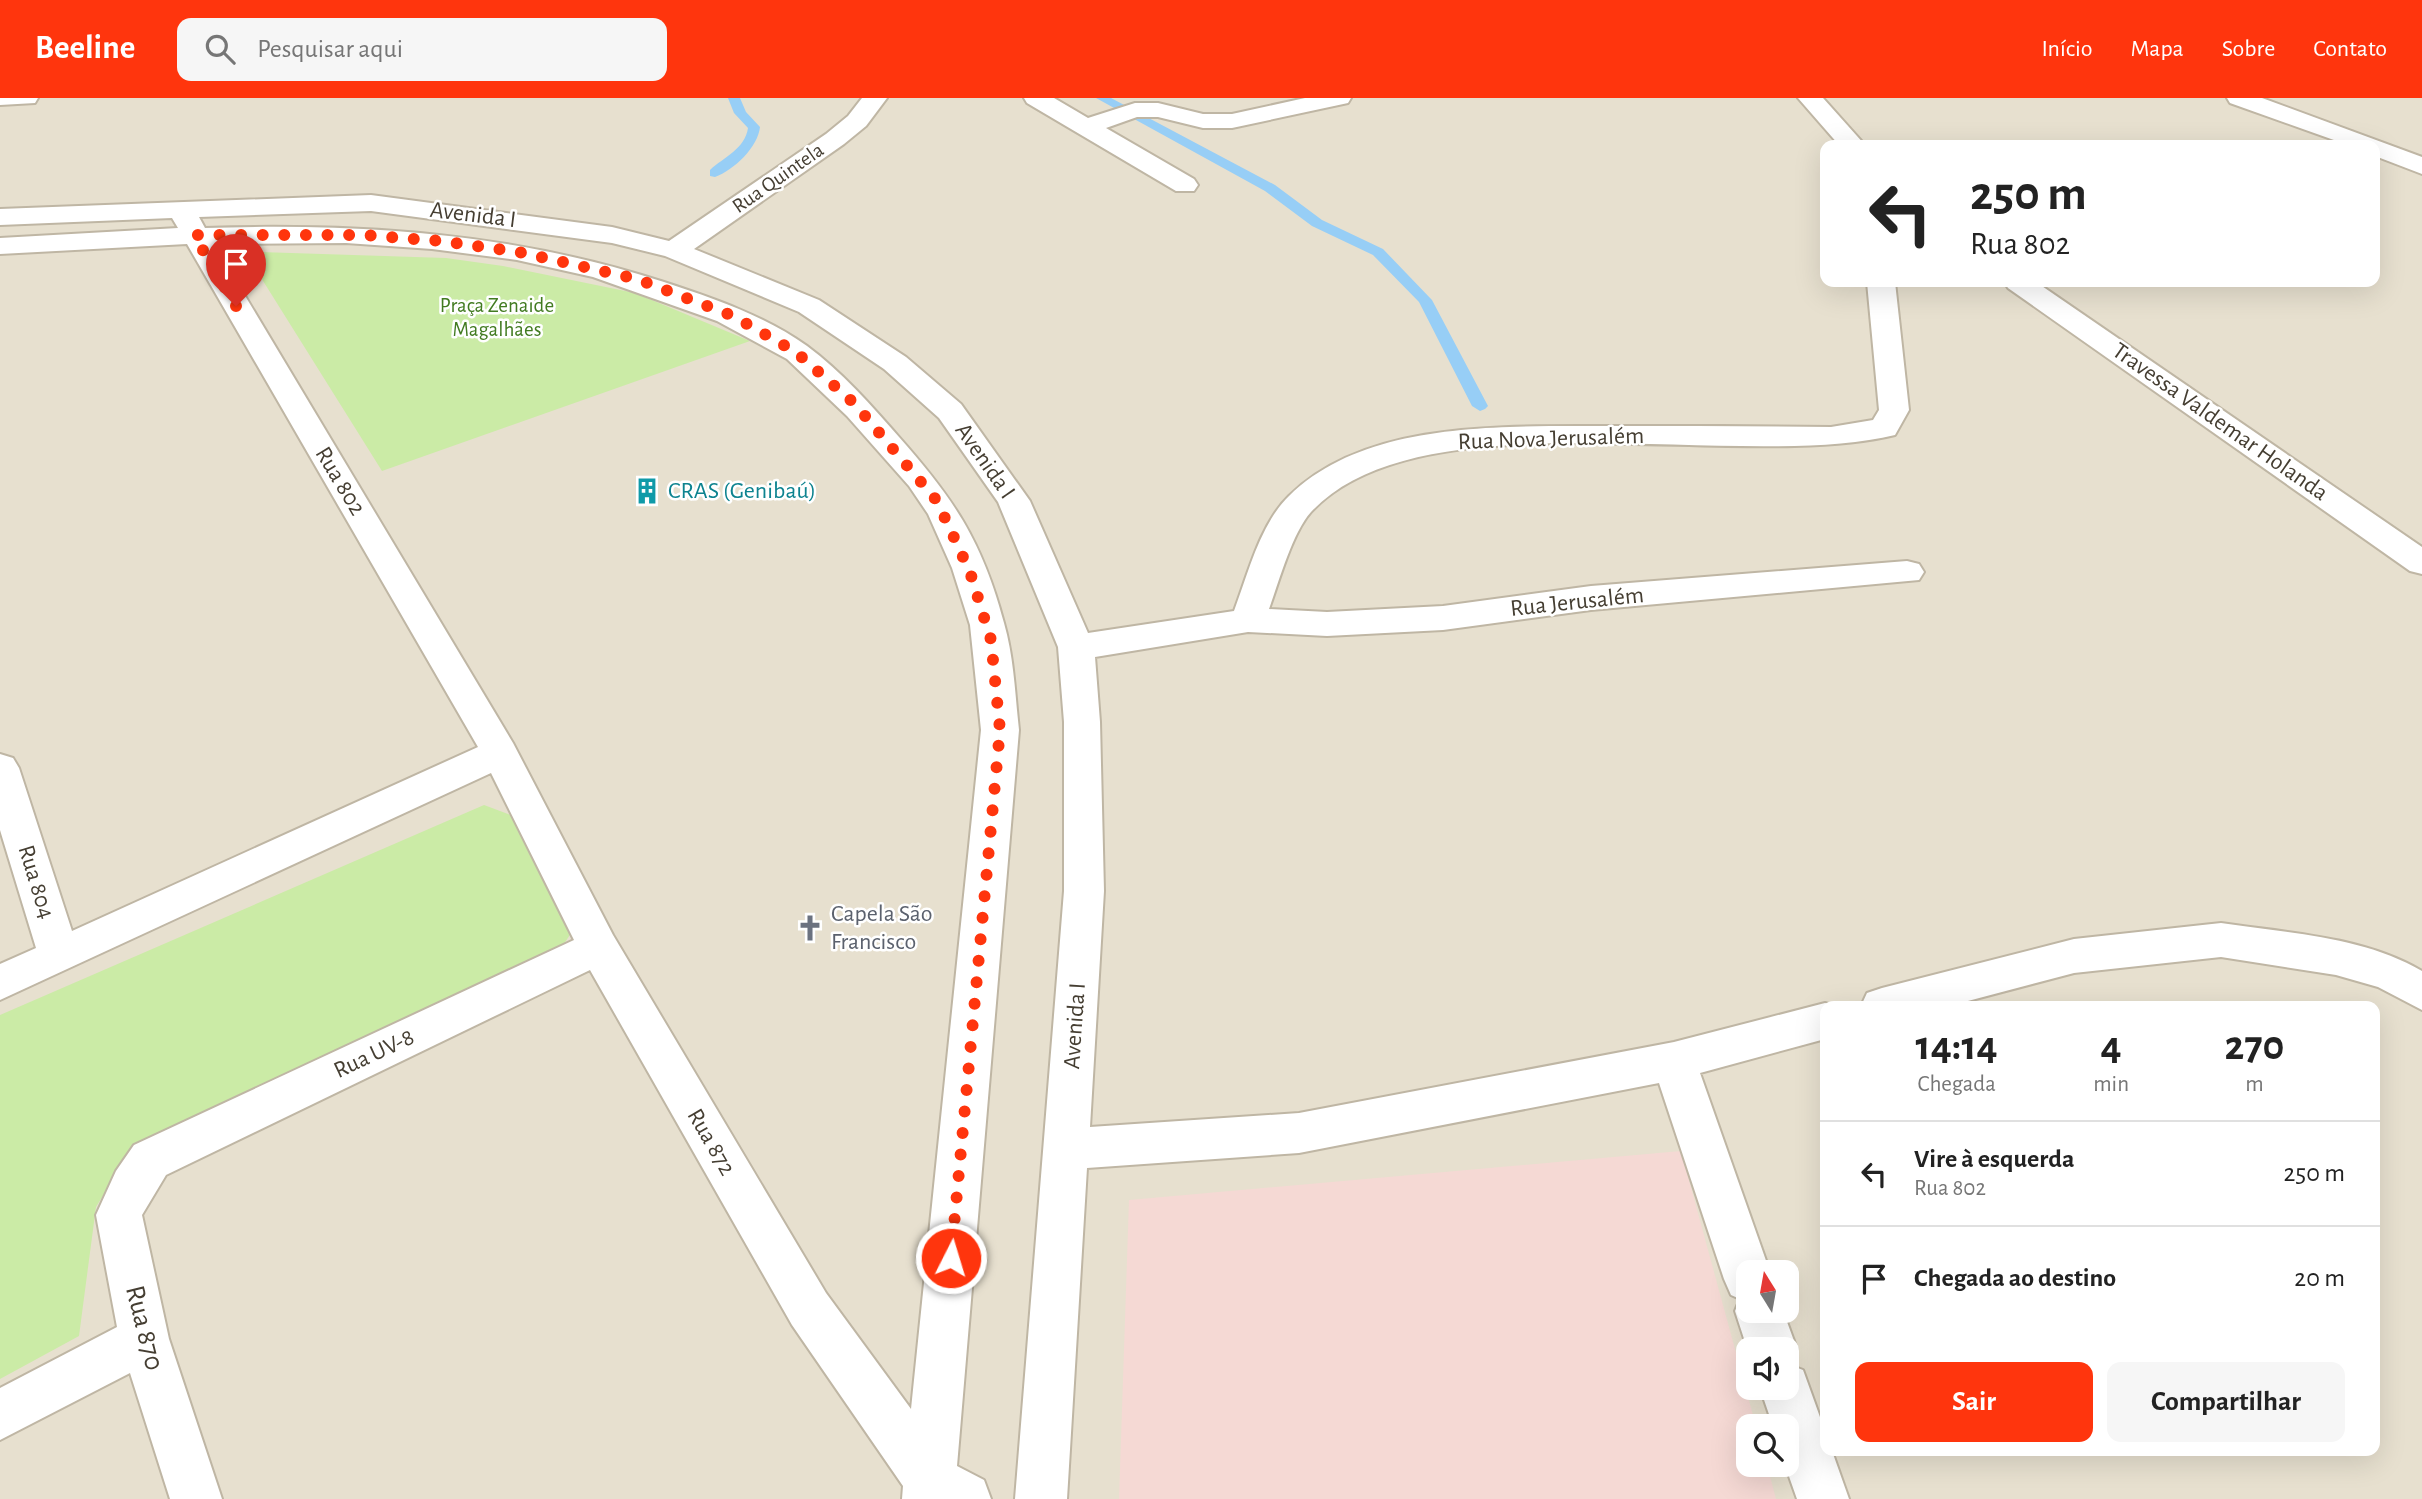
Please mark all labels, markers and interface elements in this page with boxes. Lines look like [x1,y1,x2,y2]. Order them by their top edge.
search box [177,18,667,81]
icon: search [201,30,239,68]
text: Beeline [35,32,135,65]
text: Pesquisar aqui [257,36,403,62]
text: Início [2041,37,2093,61]
text: Mapa [2131,37,2184,61]
text: Sobre [2222,37,2275,61]
text: Contato [2313,37,2387,61]
street label: Rua Quintela [729,139,828,217]
icon: left [1855,168,1946,259]
text: 250 m [1970,170,2087,219]
street label: Avenida I [429,198,517,232]
text: Rua 802 [1970,228,2070,260]
pin [206,234,266,306]
icon: arrive [217,245,255,283]
park label: Praça Zenaide Magalhães [440,295,554,340]
street label: Travessa Valdemar Holanda [2108,338,2332,506]
street label: Avenida I [950,419,1020,503]
street label: Rua Nova Jerusalém [1457,424,1645,454]
street label: Rua 802 [310,443,370,519]
building icon: CRAS (Genibaú) [632,476,662,506]
place label: CRAS (Genibaú) [668,479,816,503]
street label: Rua Jerusalém [1509,583,1645,621]
street label: Rua 804 [13,842,59,922]
place label: Capela São Francisco [831,902,933,954]
church icon: Capela São Francisco [795,913,825,943]
street label: Avenida I [1060,982,1090,1070]
street label: Rua UV-8 [330,1025,418,1083]
text: 14:14 [1916,1025,1998,1067]
text: 4 [2101,1025,2122,1067]
text: 270 [2225,1025,2284,1067]
text: Chegada [1917,1073,1996,1096]
text: min [2093,1073,2129,1096]
text: m [2245,1073,2264,1096]
street label: Rua 872 [682,1105,740,1179]
text: Vire à esquerda [1914,1146,2075,1172]
icon: left [1855,1155,1893,1193]
text: 250 m [2283,1160,2345,1186]
text: Rua 802 [1914,1177,1986,1200]
position arrow [914,1221,988,1295]
north arrow [1736,1260,1799,1323]
map controls [1736,1260,1799,1477]
icon: arrive [1855,1260,1893,1298]
text: Chegada ao destino [1914,1265,2116,1291]
text: 20 m [2294,1265,2345,1291]
street label: Rua 870 [120,1283,168,1373]
button: sound [1736,1337,1799,1400]
button: Sair [1855,1362,2093,1442]
button: Compartilhar [2107,1362,2345,1442]
button: search [1736,1414,1799,1477]

